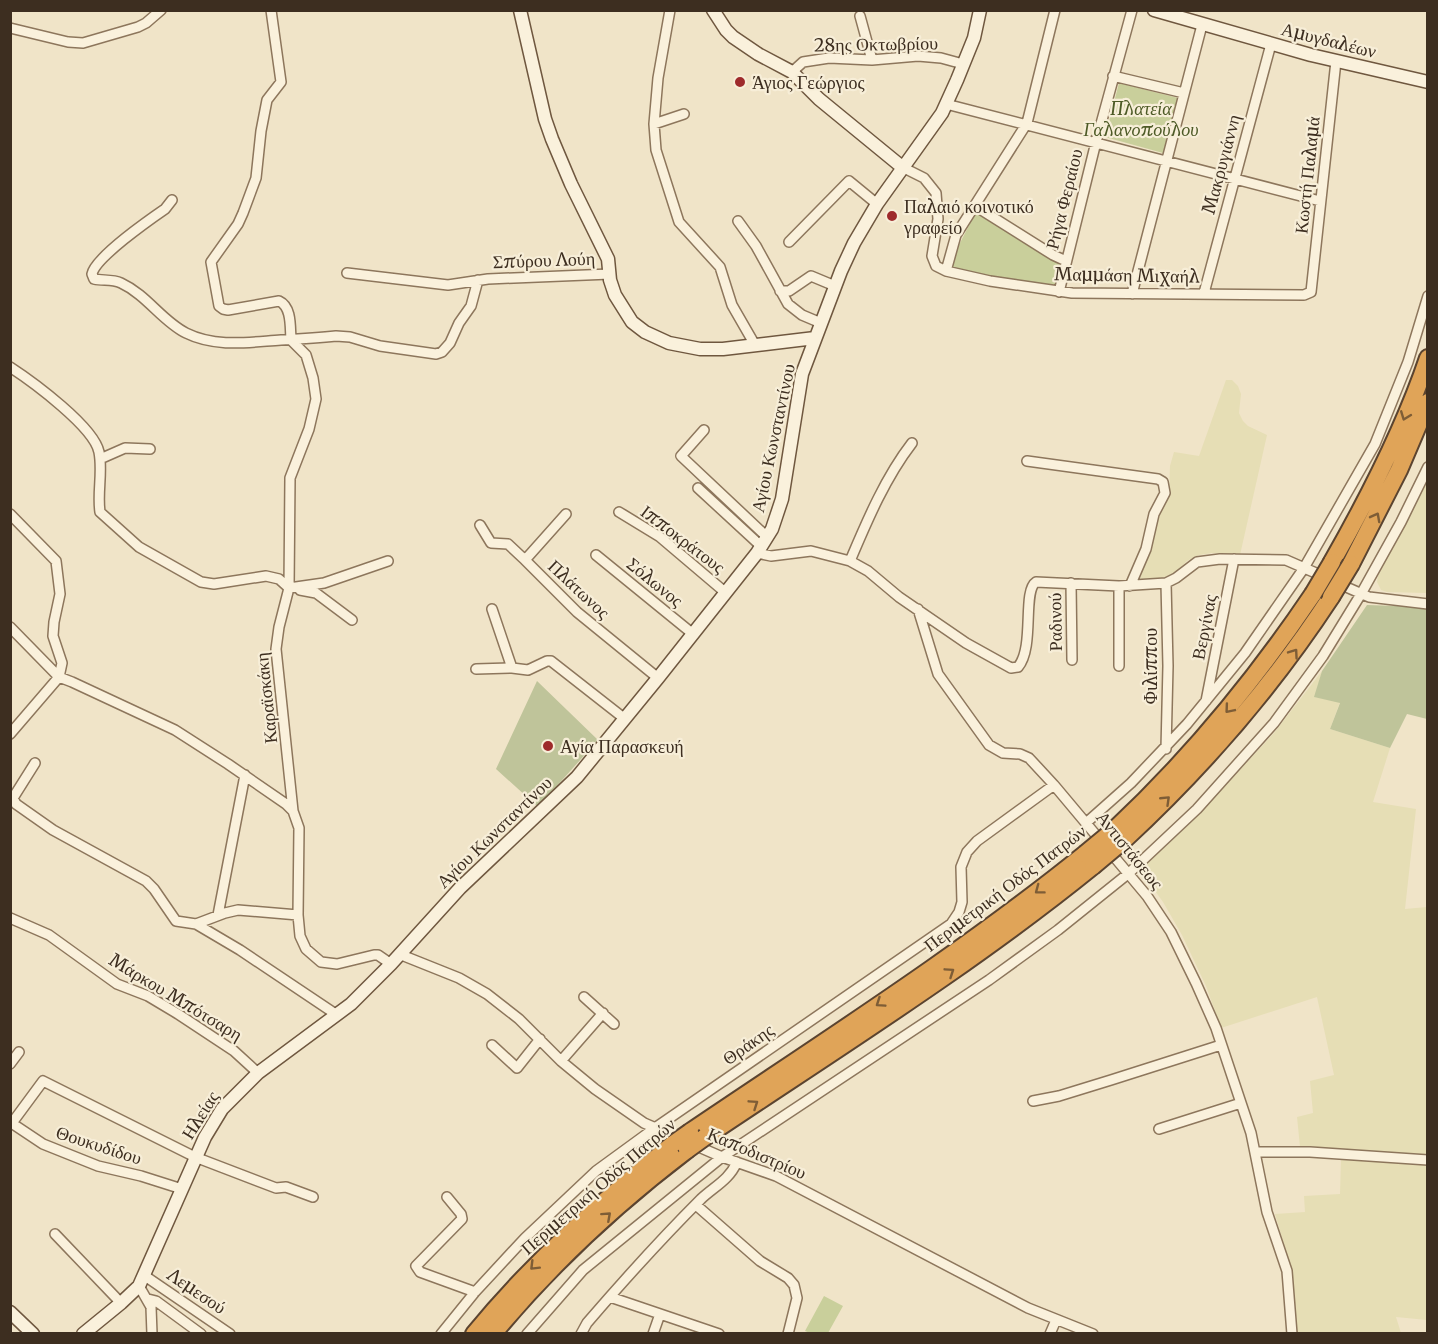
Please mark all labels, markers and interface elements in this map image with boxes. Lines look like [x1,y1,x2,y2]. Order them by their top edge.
street label: Αμυγδαλέων [1279,17,1379,63]
street label: 28ης Οκτωβρίου [814,31,938,57]
place label: Άγιος Γεώργιος [752,71,865,94]
marker: Άγιος Γεώργιος [733,75,747,89]
park label: Πλατεία Γαλανοπούλου [1082,97,1199,141]
street label: Μακρυγιάννη [1197,112,1245,216]
street label: Κωστή Παλαμά [1289,115,1325,235]
street label: Ρήγα Φεραίου [1040,146,1088,252]
place label: Παλαιό κοινοτικό γραφείο [903,195,1034,239]
marker: Παλαιό κοινοτικό γραφείο [885,209,899,223]
street label: Σπύρου Λούη [492,247,596,273]
street label: Μαμμάση Μιχαήλ [1054,262,1200,288]
street label: Αγίου Κωνσταντίνου [746,361,800,515]
one-way arrow [1400,410,1412,421]
street label: Ιπποκράτους [636,500,730,578]
one-way arrow [1369,513,1380,524]
street label: Σόλωνος [622,552,688,612]
street label: Πλάτωνος [543,555,615,623]
street label: Ραδινού [1043,592,1067,652]
street label: Βεργίνας [1186,592,1222,662]
street label: Φιλίππου [1139,628,1162,704]
one-way arrow [1287,648,1298,659]
street label: Καραϊσκάκη [250,651,282,745]
one-way arrow [1225,702,1236,713]
place label: Αγία Παρασκευή [560,735,684,758]
marker: Αγία Παρασκευή [541,739,555,753]
street label: Αγίου Κωνσταντίνου [431,771,557,893]
one-way arrow [1160,796,1170,807]
street label: Αντιστάσεως [1091,806,1169,894]
street label: Περιμετρική Οδός Πατρών [919,819,1091,957]
one-way arrow [1035,883,1046,894]
street label: Μάρκου Μπότσαρη [105,948,247,1046]
one-way arrow [944,968,955,979]
one-way arrow [876,996,887,1007]
street label: Θράκης [718,1018,778,1070]
street label: Ηλείας [176,1087,224,1143]
one-way arrow [747,1100,758,1111]
street label: Περιμετρική Οδός Πατρών [516,1113,680,1259]
street label: Θουκυδίδου [53,1120,145,1170]
street label: Καποδιστρίου [704,1122,810,1184]
one-way arrow [600,1212,611,1223]
one-way arrow [531,1258,542,1269]
street label: Λεμεσού [162,1262,231,1319]

